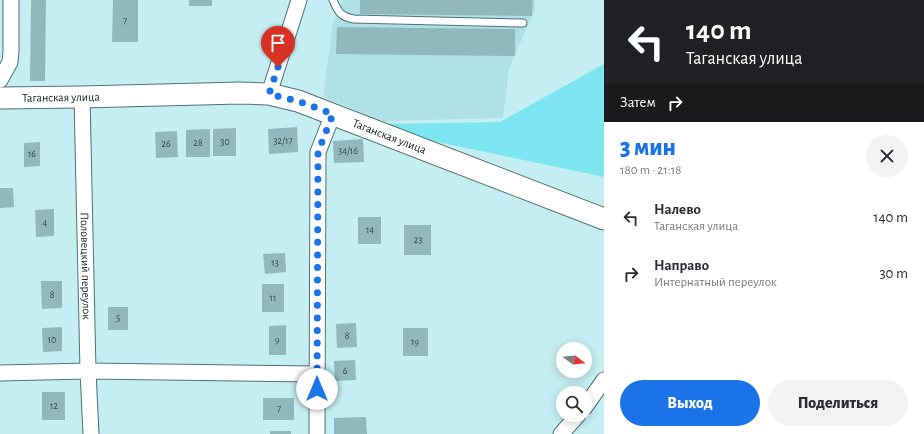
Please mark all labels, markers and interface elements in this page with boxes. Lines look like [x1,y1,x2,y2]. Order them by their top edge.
house number: 7 [123,16,127,26]
icon: left [620,16,672,68]
text: 140 m [686,17,752,45]
pin [261,26,295,67]
icon: arrive [267,32,289,54]
text: Таганская улица [686,50,802,68]
street label: Таганская улица [22,91,101,104]
icon: right [664,92,686,114]
text: Затем [620,95,656,110]
street label: Таганская улица [351,117,428,156]
button: close [866,135,908,177]
house number: 32/17 [273,136,293,146]
text: 3 мин [620,136,676,160]
house number: 30 [220,137,230,147]
house number: 28 [193,138,203,148]
house number: 26 [161,139,171,149]
house number: 34/16 [338,146,358,156]
house number: 16 [28,149,36,159]
text: 180 m · 21:18 [620,164,681,177]
text: Налево [654,202,701,217]
icon: left [620,207,642,229]
text: 140 m [873,210,908,225]
street label: Половецкий переулок [79,212,93,320]
house number: 4 [43,218,48,228]
text: Таганская улица [654,220,738,233]
house number: 14 [366,225,374,235]
house number: 23 [414,235,422,245]
house number: 13 [271,258,279,268]
text: Направо [654,258,709,273]
icon: right [620,263,642,285]
text: 30 m [879,266,908,281]
text: Интернатный переулок [654,276,777,289]
house number: 8 [50,290,55,300]
house number: 11 [270,293,276,303]
house number: 5 [116,313,120,323]
house number: 8 [345,331,350,341]
house number: 10 [48,335,56,345]
house number: 9 [275,335,280,345]
house number: 19 [411,337,419,347]
north arrow [556,342,592,378]
map controls [556,342,592,422]
house number: 6 [343,366,348,376]
position arrow [296,368,338,410]
button: Выход [620,380,760,426]
button: Поделиться [768,380,908,426]
button: search [556,386,592,422]
house number: 12 [50,401,58,411]
house number: 7 [277,404,281,414]

